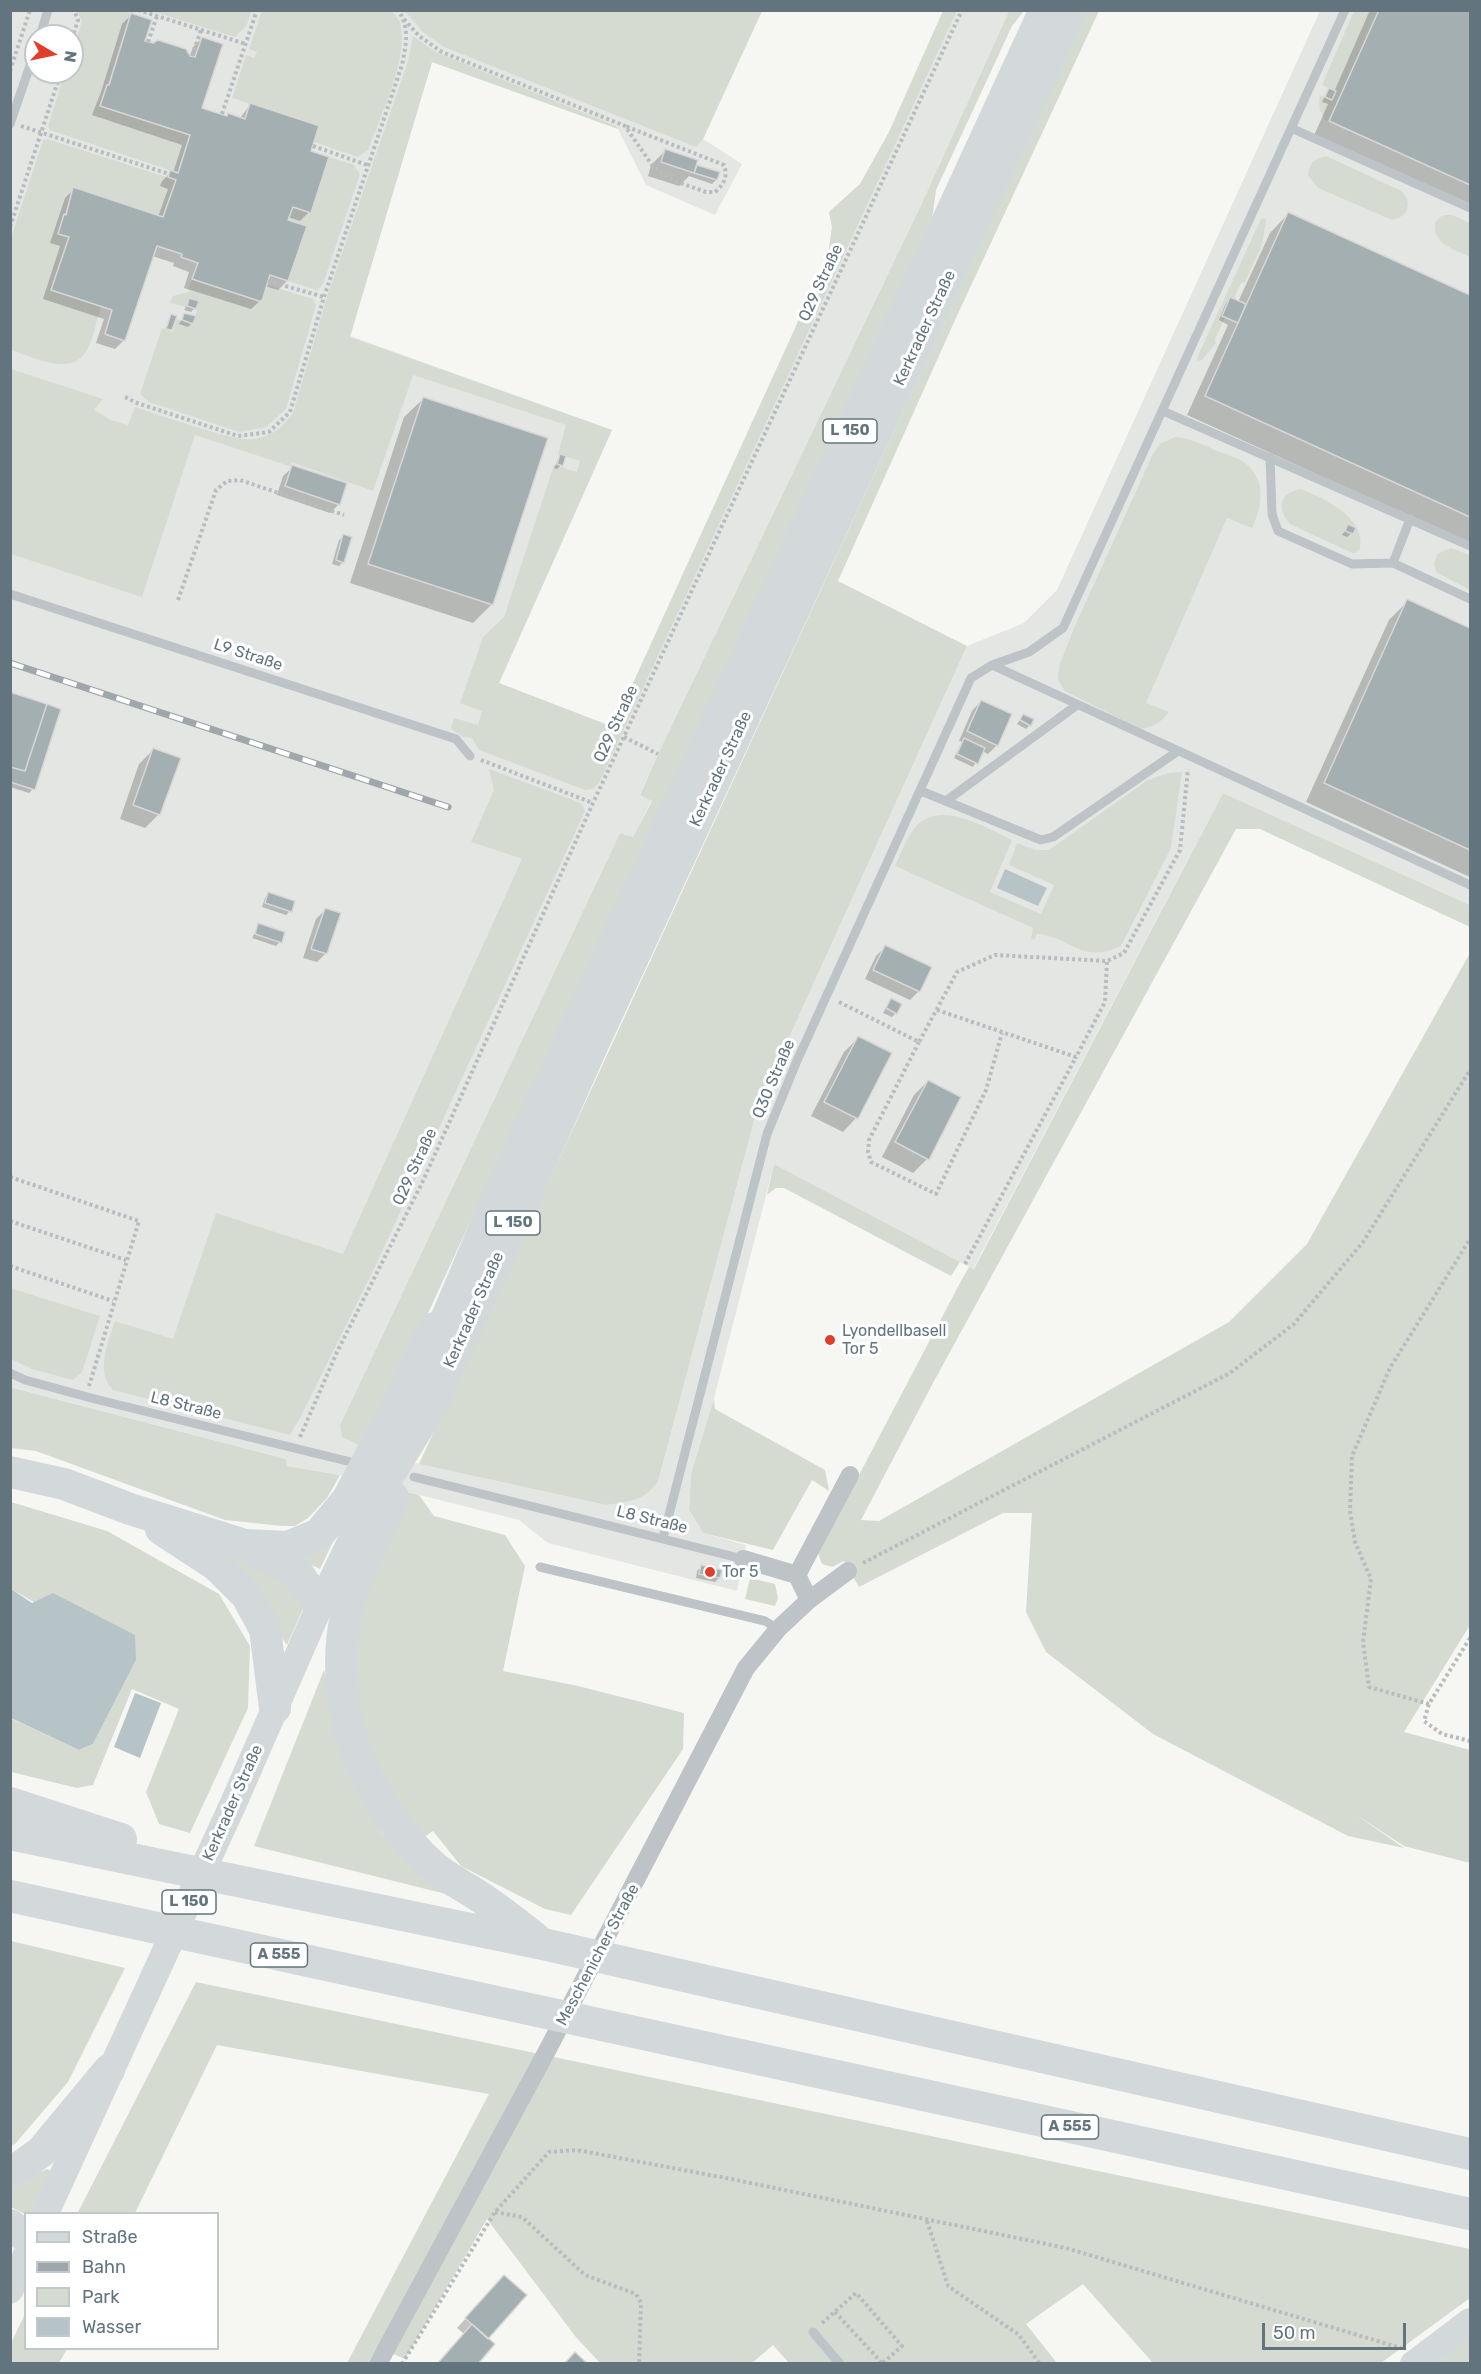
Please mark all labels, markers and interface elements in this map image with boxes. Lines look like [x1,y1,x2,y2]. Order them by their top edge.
north arrow [24,24,84,84]
text: N [60,49,81,64]
street label: Q29 Straße [795,241,847,325]
street label: Kerkrader Straße [890,267,960,389]
road number: L 150 [823,419,877,443]
street label: L9 Straße [211,635,285,675]
street label: Q29 Straße [590,682,642,766]
street label: Kerkrader Straße [686,708,756,830]
street label: Q30 Straße [749,1037,799,1121]
street label: Q29 Straße [389,1125,441,1209]
road number: L 150 [486,1211,540,1235]
street label: Kerkrader Straße [440,1249,508,1371]
place label: Lyondellbasell Tor 5 [842,1321,946,1359]
marker: Lyondellbasell Tor 5 [823,1333,837,1347]
street label: L8 Straße [149,1388,223,1424]
street label: L8 Straße [615,1502,689,1538]
place label: Tor 5 [722,1562,758,1582]
marker: Tor 5 [703,1565,717,1579]
street label: Kerkrader Straße [199,1742,267,1864]
street label: Meschenicher Straße [552,1881,644,2029]
road number: L 150 [162,1890,216,1914]
road number: A 555 [250,1943,308,1967]
road number: A 555 [1042,2115,1098,2139]
legend [24,2212,219,2350]
text: Straße [82,2226,138,2248]
text: Bahn [82,2256,126,2278]
text: Park [82,2286,119,2308]
scale bar [1265,2311,1409,2349]
text: Wasser [82,2316,141,2338]
text: 50 m [1273,2322,1316,2344]

